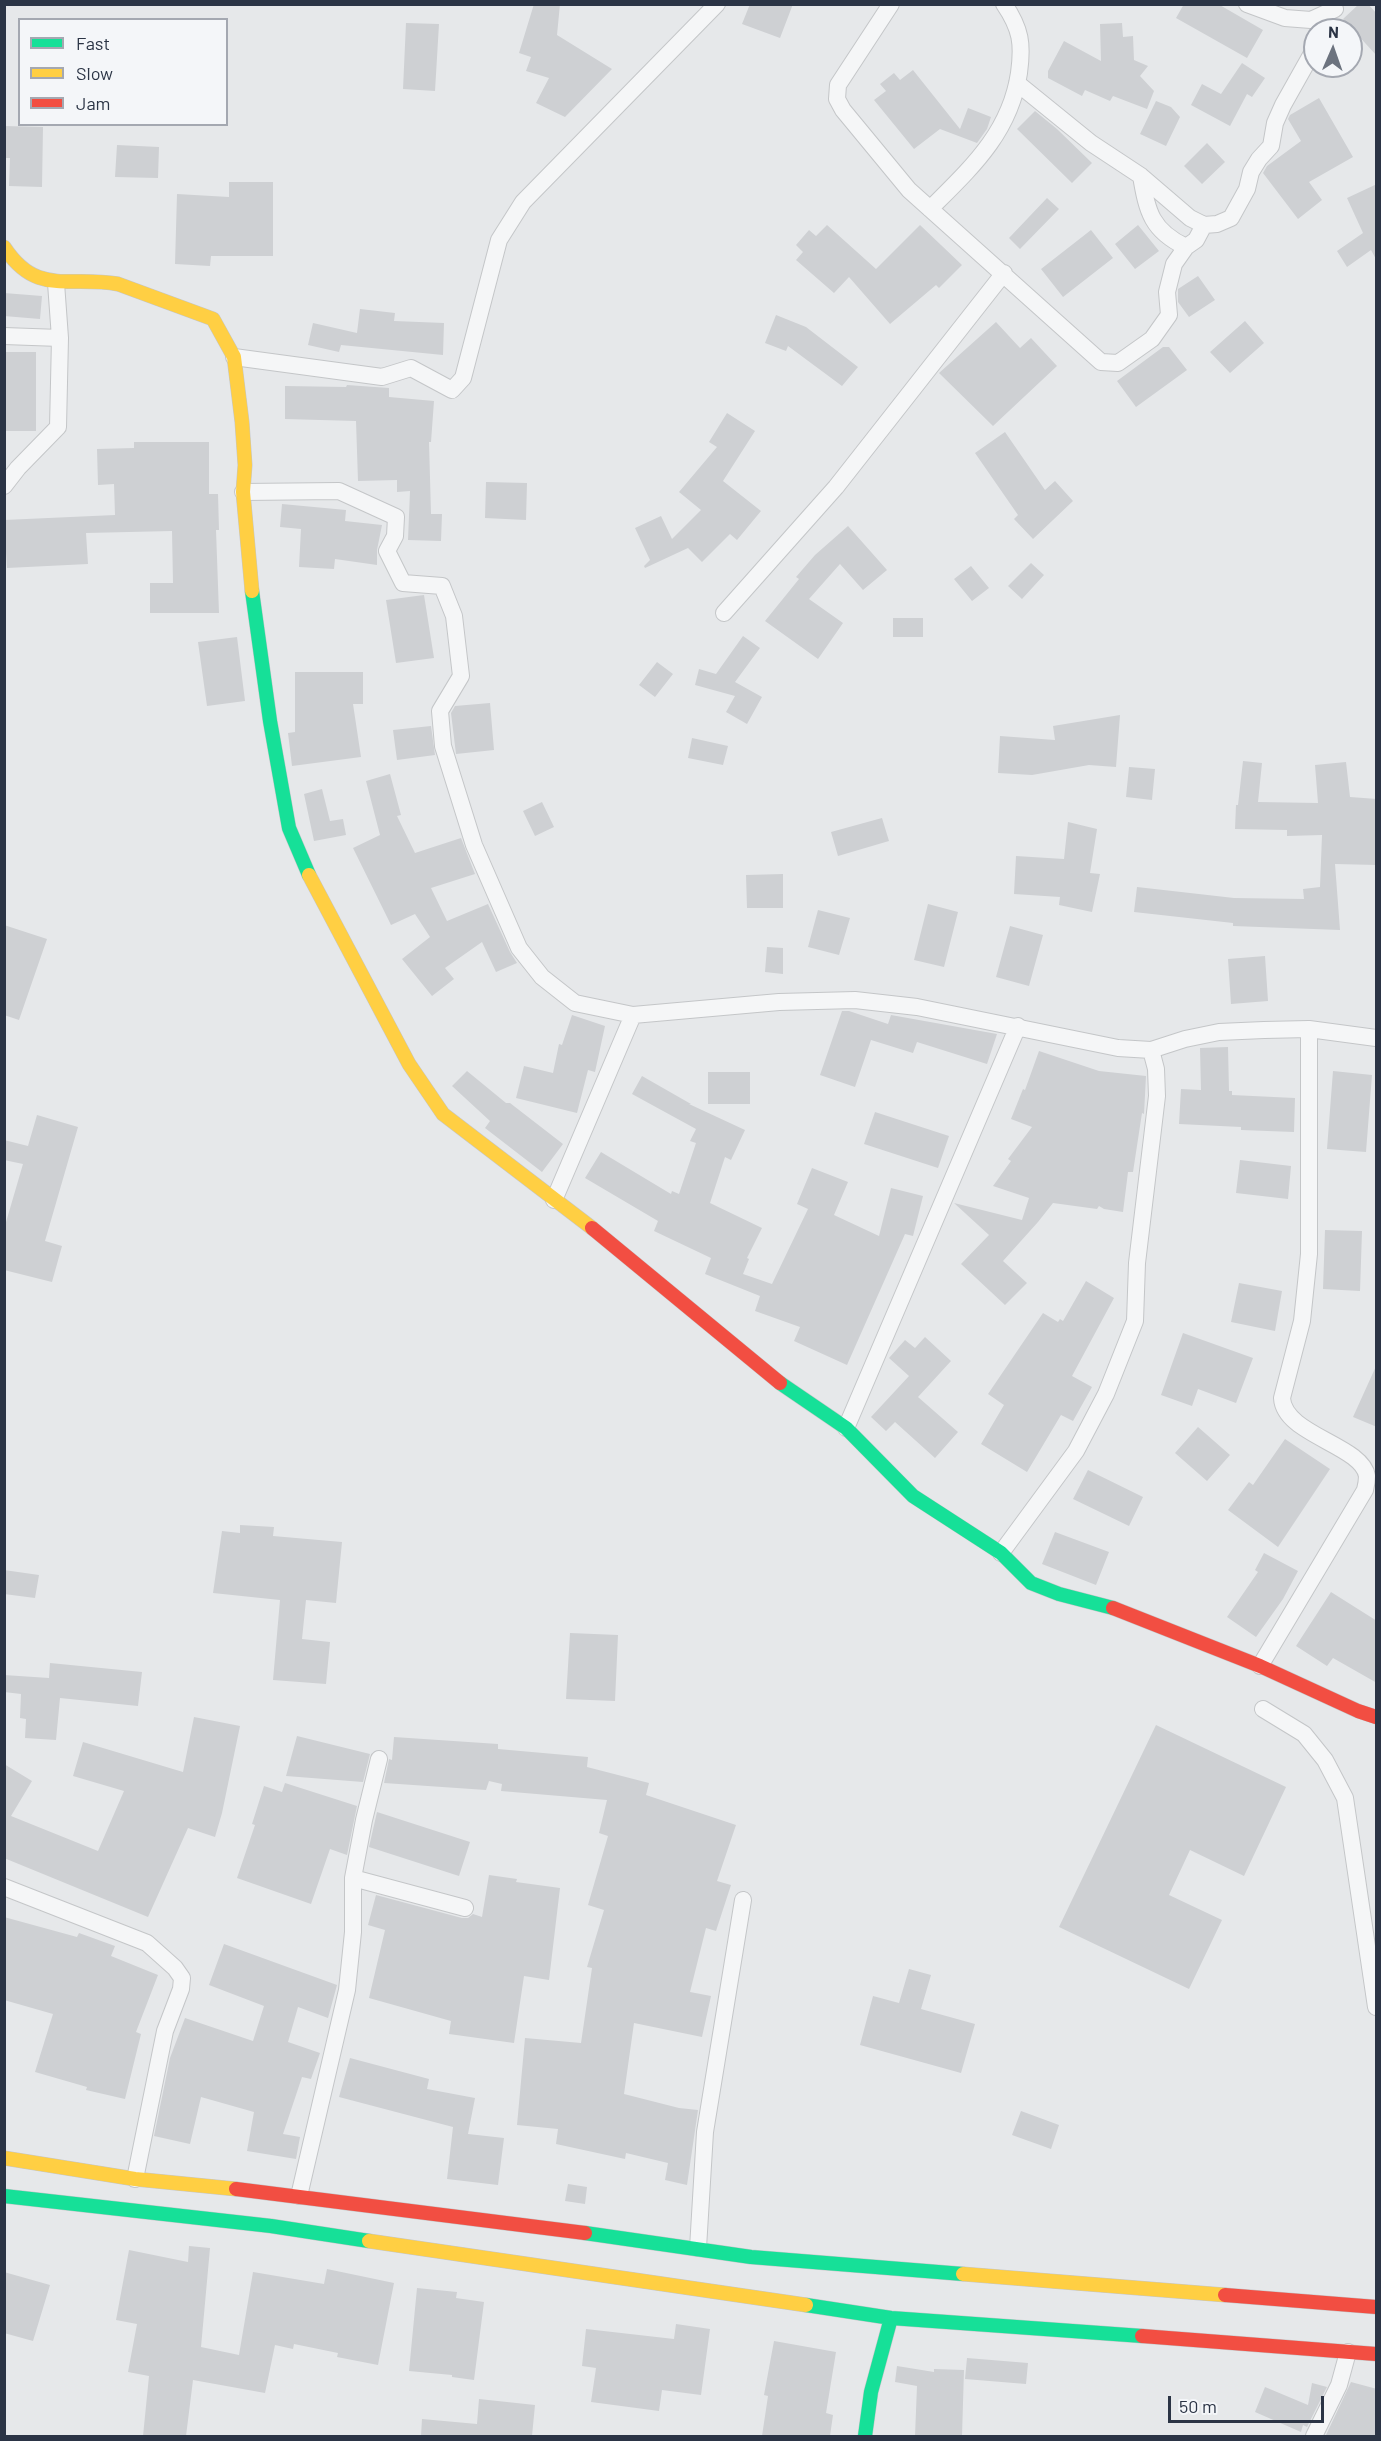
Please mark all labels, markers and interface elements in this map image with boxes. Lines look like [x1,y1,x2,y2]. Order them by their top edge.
legend [18,18,228,126]
north arrow [1303,18,1363,78]
text: N [1328,22,1339,41]
text: Fast [76,32,110,54]
text: Slow [76,62,113,84]
text: Jam [76,92,110,114]
scale bar [1171,2384,1327,2422]
text: 50 m [1179,2395,1217,2417]

